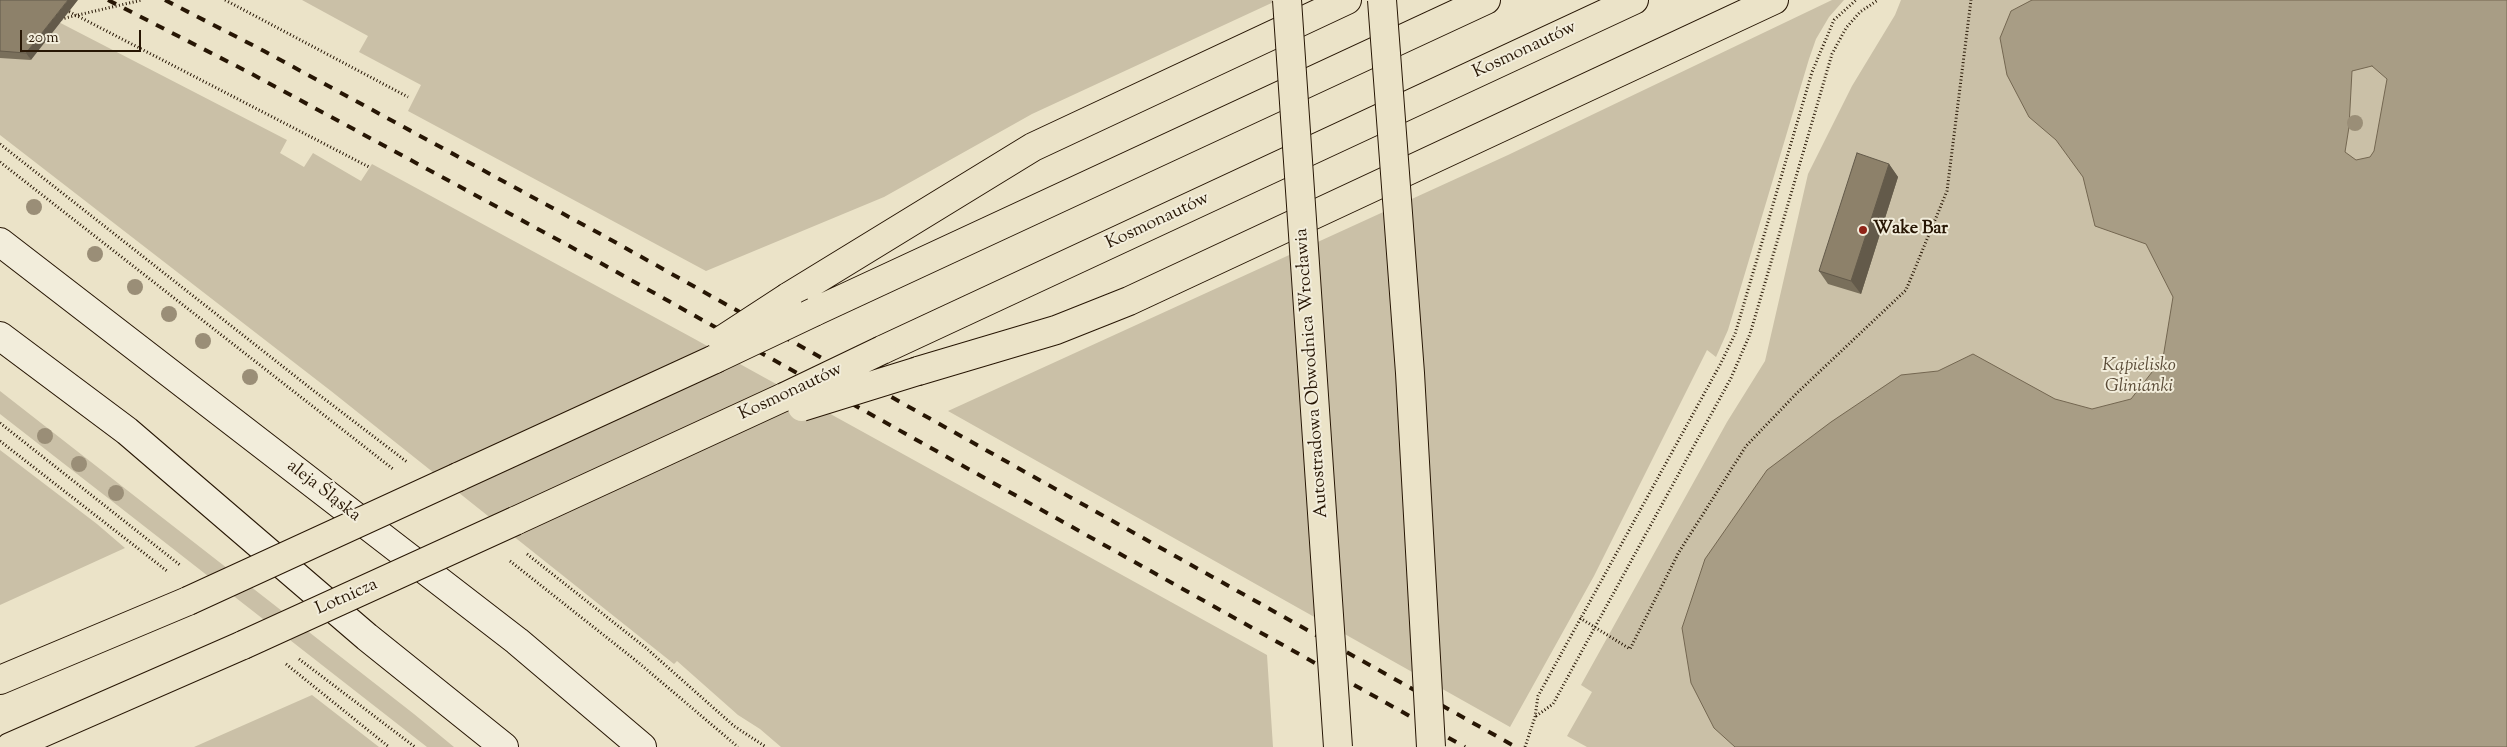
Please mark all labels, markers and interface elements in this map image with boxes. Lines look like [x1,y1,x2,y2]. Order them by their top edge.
street label: Kosmonautów [1470,18,1580,84]
scale bar [22,20,144,52]
text: 20 m [28,28,59,49]
street label: Kosmonautów [1103,189,1213,255]
place label: Wake Bar [1873,219,1948,241]
marker: Wake Bar [1857,224,1869,236]
street label: Autostradowa Obwodnica Wrocławia [1292,227,1334,519]
park label: Kąpielisko Glinianki [2102,356,2176,398]
street label: Kosmonautów [736,360,846,426]
street label: aleja Śląska [282,456,364,528]
street label: Lotnicza [313,575,381,621]

